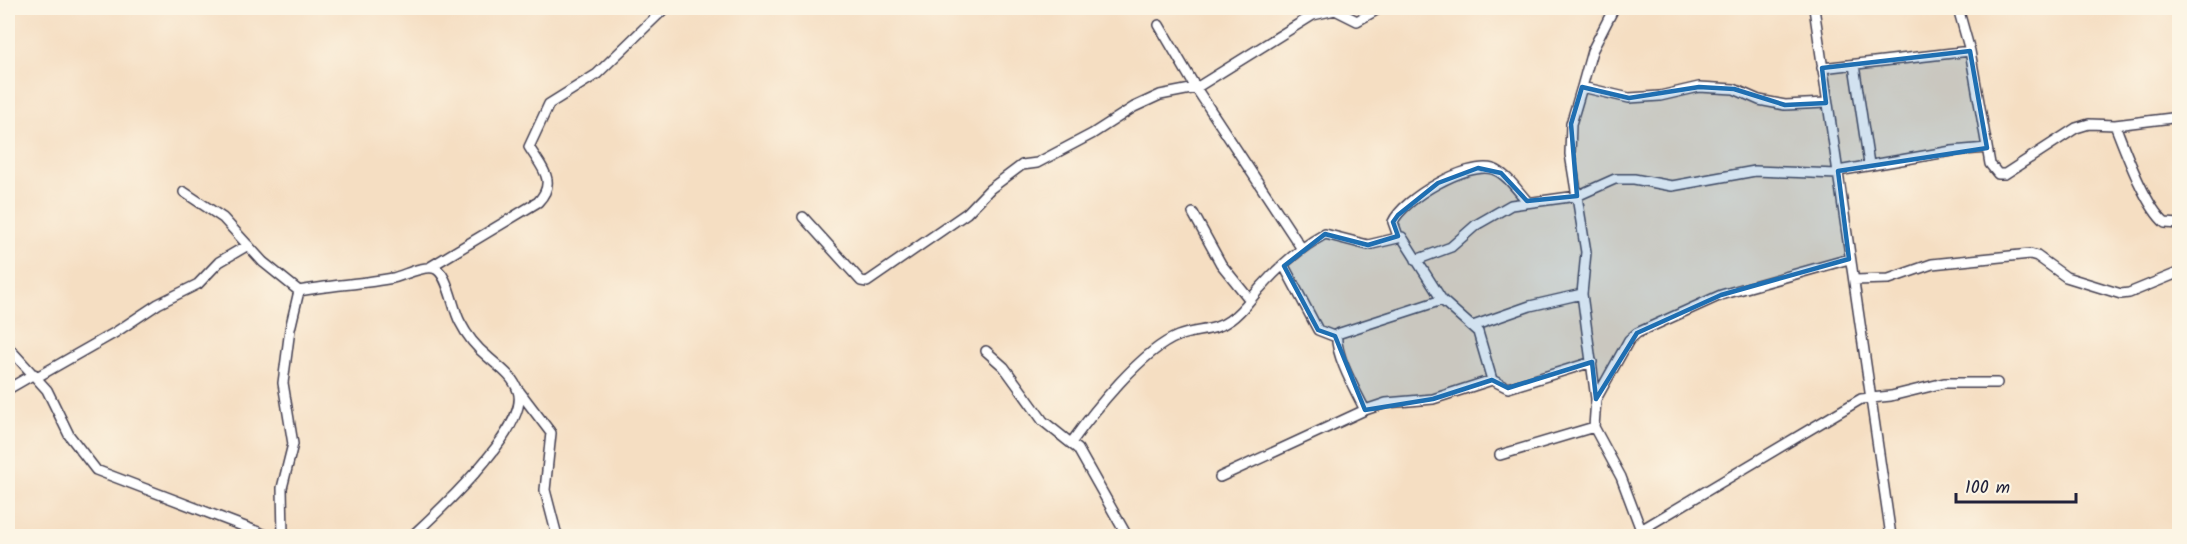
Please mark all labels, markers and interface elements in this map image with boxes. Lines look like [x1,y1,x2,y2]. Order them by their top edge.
scale bar [1956,466,2076,504]
text: 100 m [1965,474,2010,503]

